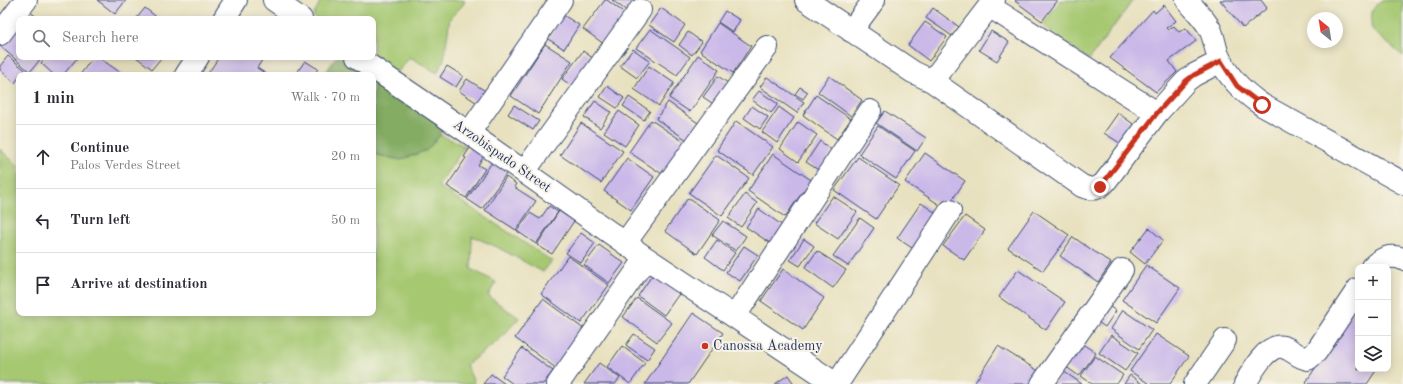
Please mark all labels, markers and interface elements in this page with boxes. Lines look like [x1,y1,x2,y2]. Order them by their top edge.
north arrow [1307,12,1343,48]
search box [16,16,376,60]
icon: search [30,27,52,49]
text: Search here [62,31,139,46]
text: 1 min [32,90,75,107]
text: Walk · 70 m [291,91,360,104]
route start [1253,96,1271,114]
street label: Arzobispado Street [450,117,554,195]
text: Continue [70,141,129,156]
icon: ahead [32,146,54,168]
text: 20 m [331,150,360,163]
text: Palos Verdes Street [70,159,181,172]
route end [1091,178,1109,196]
icon: left [32,210,54,232]
text: Turn left [70,213,130,228]
text: 50 m [331,214,360,227]
map controls [1355,264,1391,372]
button: + [1355,264,1391,300]
icon: arrive [32,274,54,296]
text: Arrive at destination [70,277,208,292]
button: − [1355,300,1391,336]
button: layers [1355,336,1391,372]
place label: Canossa Academy [713,339,823,353]
marker: Canossa Academy [700,341,710,351]

